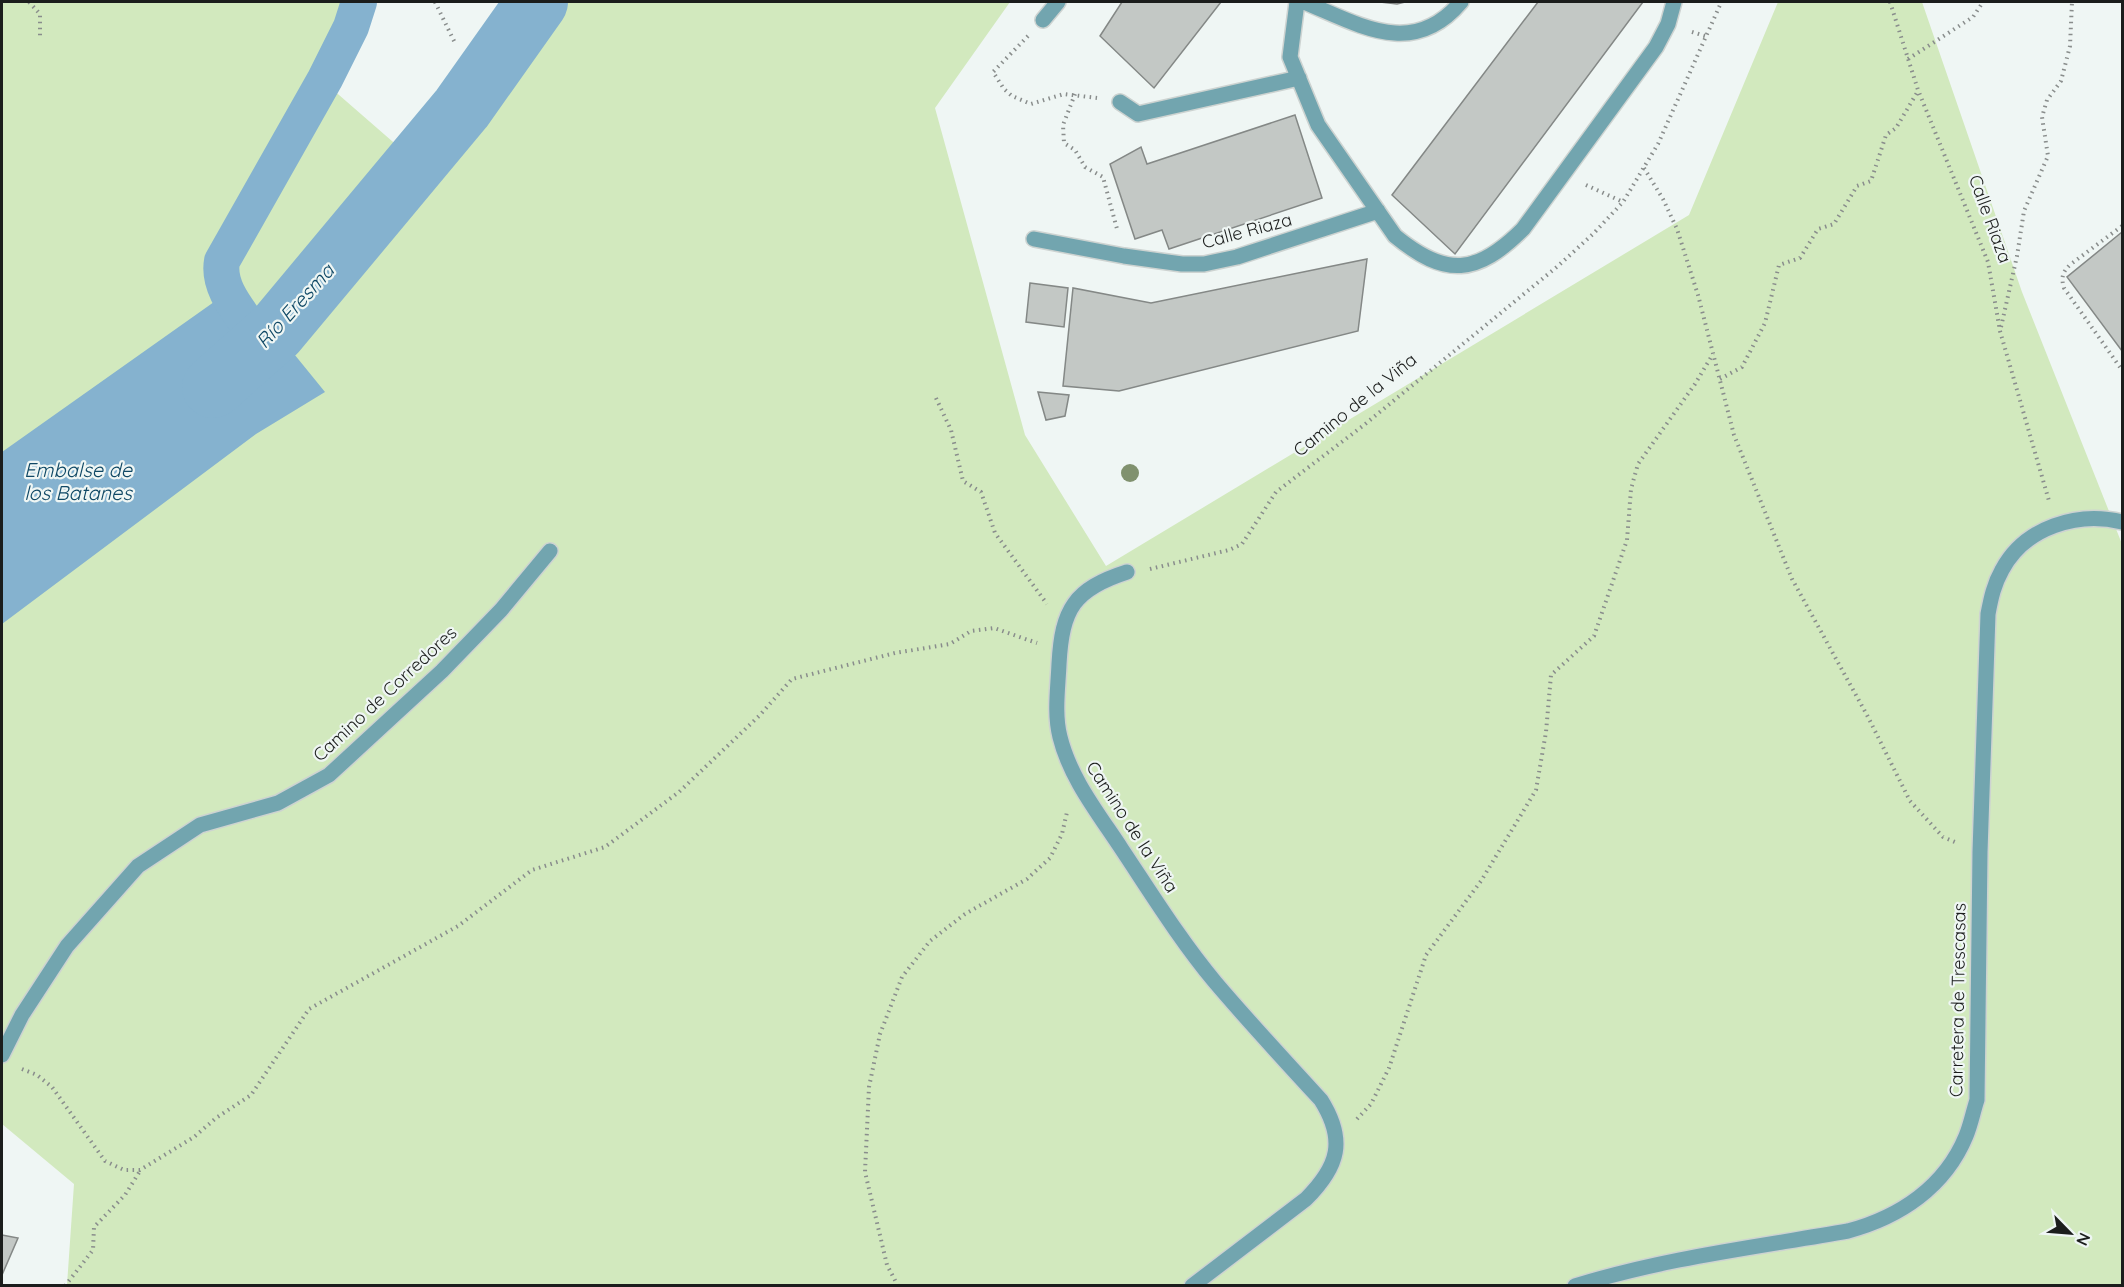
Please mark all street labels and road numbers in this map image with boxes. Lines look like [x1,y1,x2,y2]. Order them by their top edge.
street label: Calle Riaza [1964,172,2017,266]
street label: Calle Riaza [1199,207,1294,254]
street label: Camino de la Viña [1288,348,1421,461]
street label: Camino de Corredores [308,621,461,766]
street label: Camino de la Viña [1081,757,1184,897]
street label: Carretera de Trescasas [1944,903,1971,1097]

